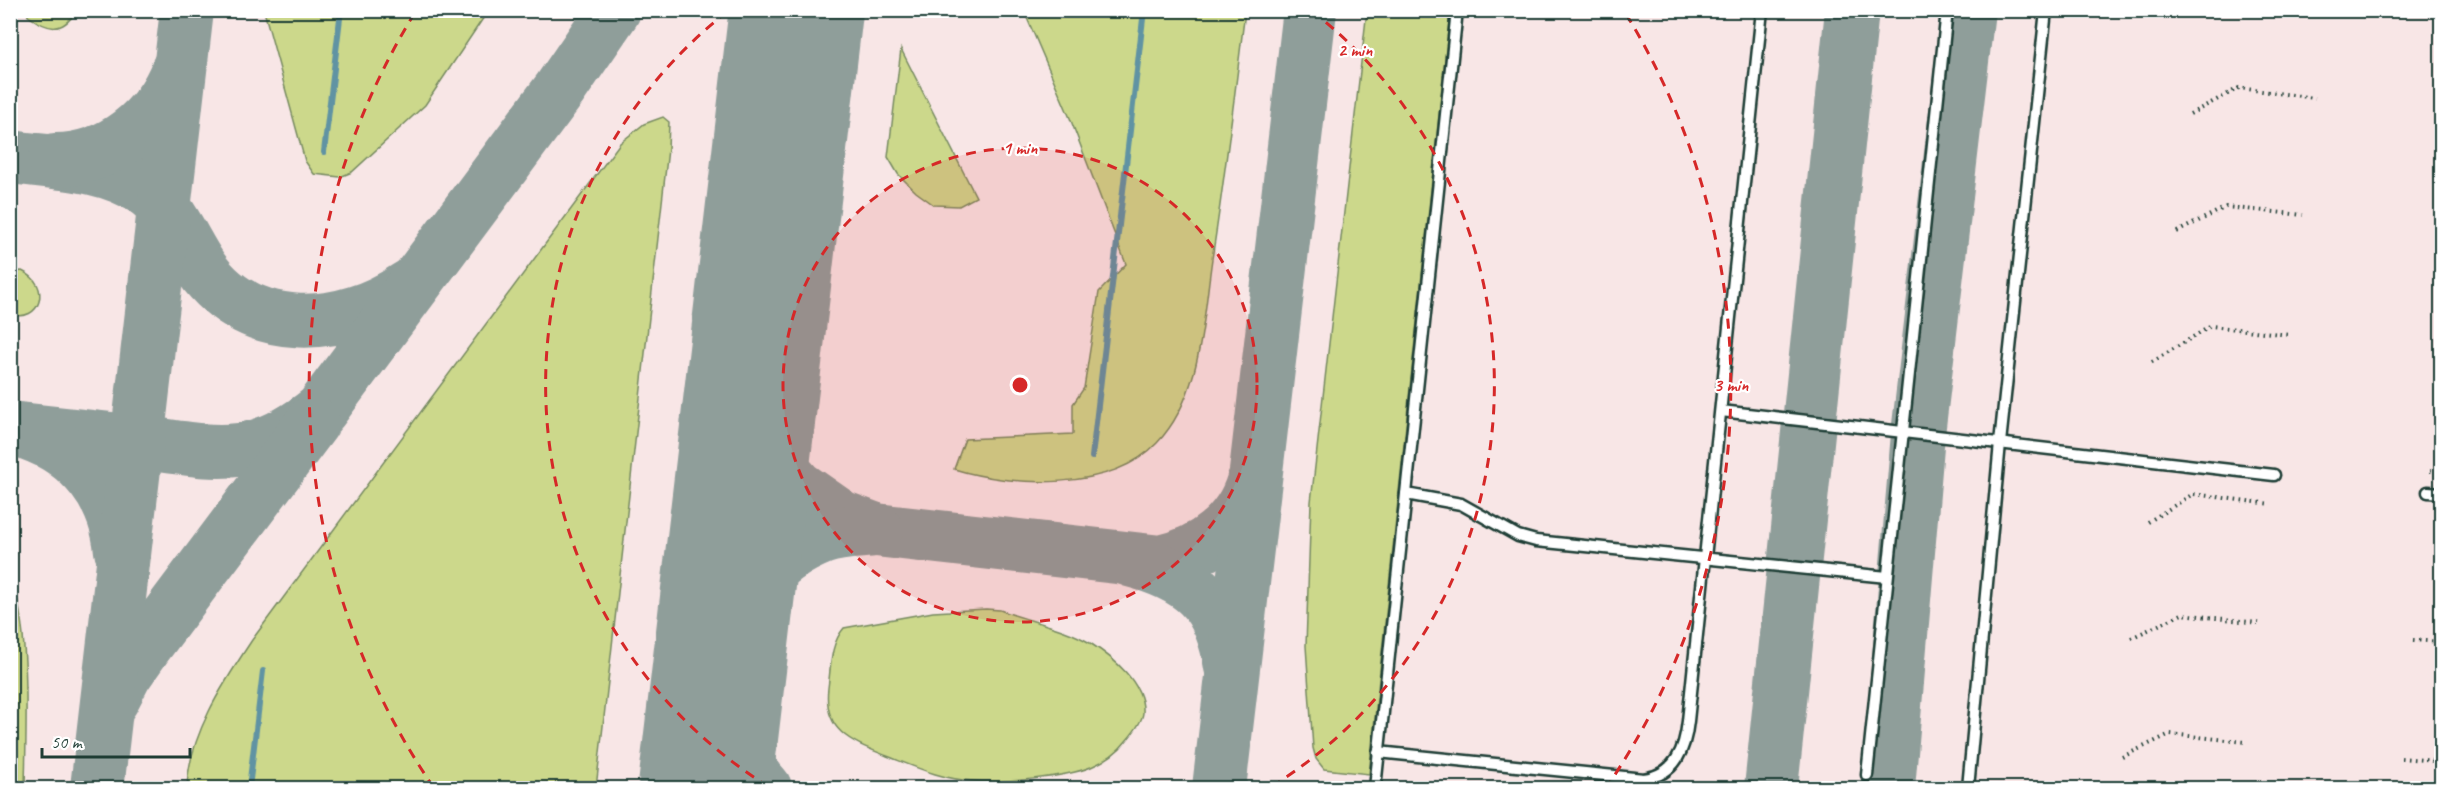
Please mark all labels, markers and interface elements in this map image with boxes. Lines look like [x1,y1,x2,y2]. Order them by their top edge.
text: 2 min [1338,39,1373,61]
text: 1 min [1003,137,1038,159]
text: 3 min [1714,374,1749,396]
centre of rings [1010,375,1030,395]
scale bar [42,721,190,759]
text: 50 m [51,731,84,753]

